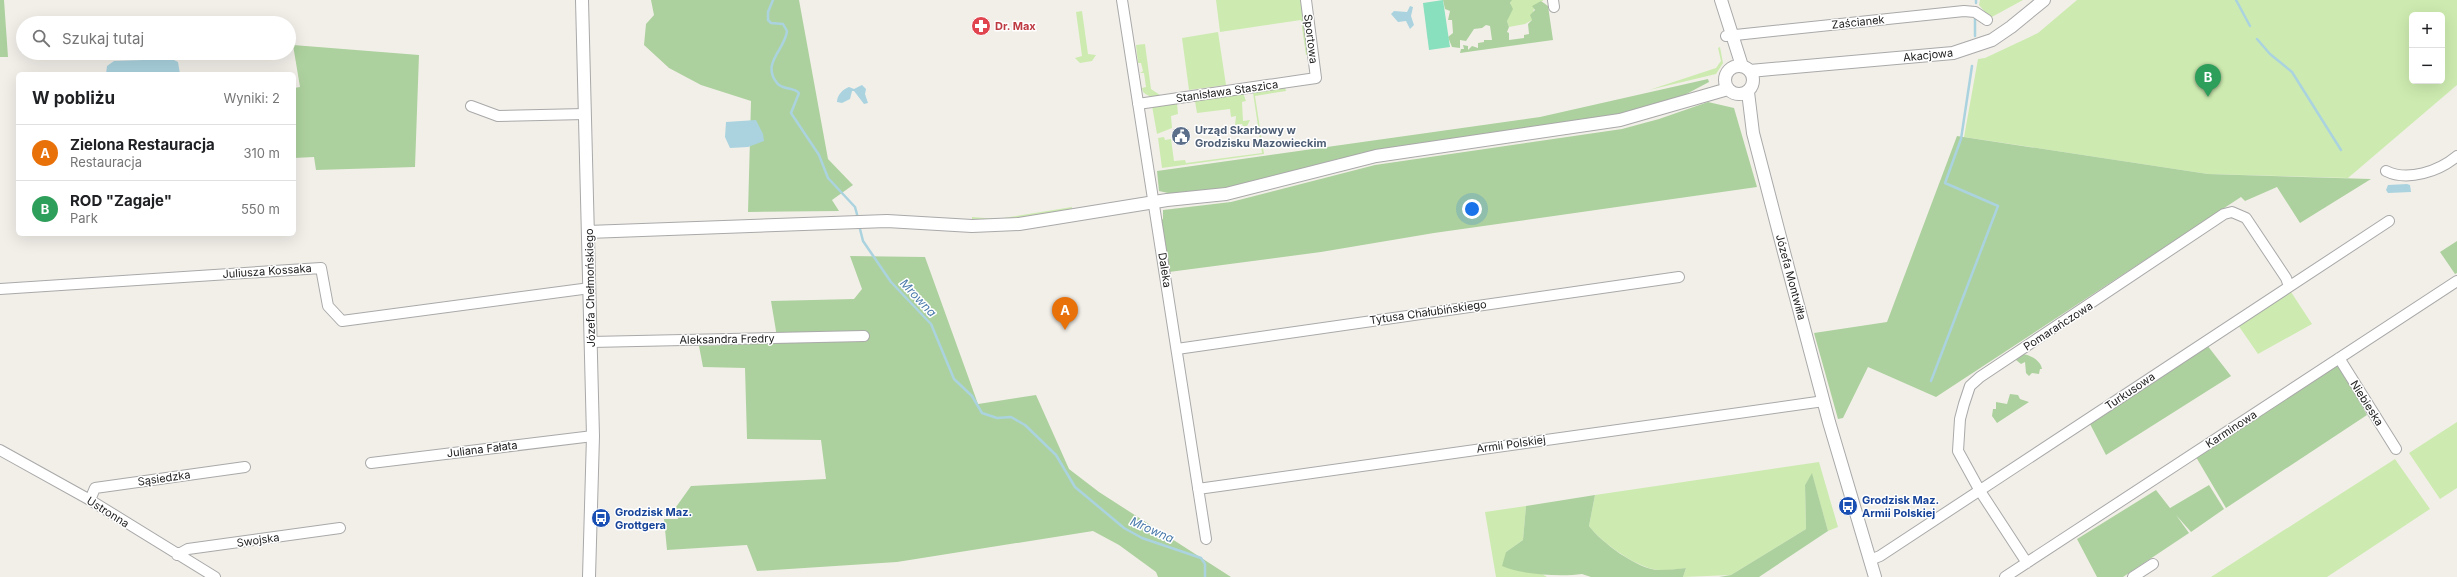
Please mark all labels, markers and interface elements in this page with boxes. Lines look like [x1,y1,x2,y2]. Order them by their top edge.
street label: Zaścianek [1831,12,1885,32]
map controls [2409,12,2445,84]
button: + [2409,12,2445,48]
street label: Sportowa [1301,13,1321,65]
pharmacy icon: Dr. Max [970,15,992,37]
search box [16,16,296,60]
place label: Dr. Max [995,19,1036,33]
icon: search [30,27,52,49]
text: Szukaj tutaj [62,29,144,48]
street label: Akacjowa [1902,45,1954,65]
button: − [2409,48,2445,84]
pin: B [2195,64,2221,97]
street label: Stanisława Staszica [1175,77,1279,105]
text: W pobliżu [32,88,115,108]
text: Wyniki: 2 [223,90,280,106]
place label: Urząd Skarbowy w Grodzisku Mazowieckim [1195,123,1327,150]
public building icon: Urząd Skarbowy w Grodzisku Mazowieckim [1170,125,1192,147]
text: Zielona Restauracja [70,135,215,154]
text: A [40,145,50,161]
text: 310 m [243,145,280,161]
text: Restauracja [70,154,142,170]
text: ROD "Zagaje" [70,191,172,210]
your location [1462,199,1482,219]
text: B [41,201,49,217]
text: 550 m [241,201,280,217]
text: Park [70,210,98,226]
street label: Józefa Chełmońskiego [582,228,598,348]
street label: Józefa Montwiłła [1773,233,1809,321]
street label: Daleka [1155,251,1175,289]
street label: Juliusza Kossaka [222,261,312,281]
water label: Mrowna [897,276,940,320]
pin: A [1052,297,1078,330]
street label: Tytusa Chałubińskiego [1369,297,1488,327]
street label: Pomarańczowa [2021,298,2095,354]
street label: Aleksandra Fredry [679,331,775,347]
street label: Turkusowa [2102,369,2158,413]
street label: Niebieska [2347,378,2387,428]
street label: Karminowa [2203,407,2259,451]
street label: Armii Polskiej [1475,432,1547,456]
street label: Juliana Fałata [446,438,518,460]
street label: Sąsiedzka [137,467,191,489]
place label: Grodzisk Maz. Armii Polskiej [1862,493,1939,520]
street label: Ustronna [84,494,132,530]
bus stop icon: Grodzisk Maz. Armii Polskiej [1837,495,1859,517]
place label: Grodzisk Maz. Grottgera [615,505,692,532]
bus stop icon: Grodzisk Maz. Grottgera [590,507,612,529]
water label: Mrowna [1128,513,1176,546]
street label: Swojska [236,530,280,550]

